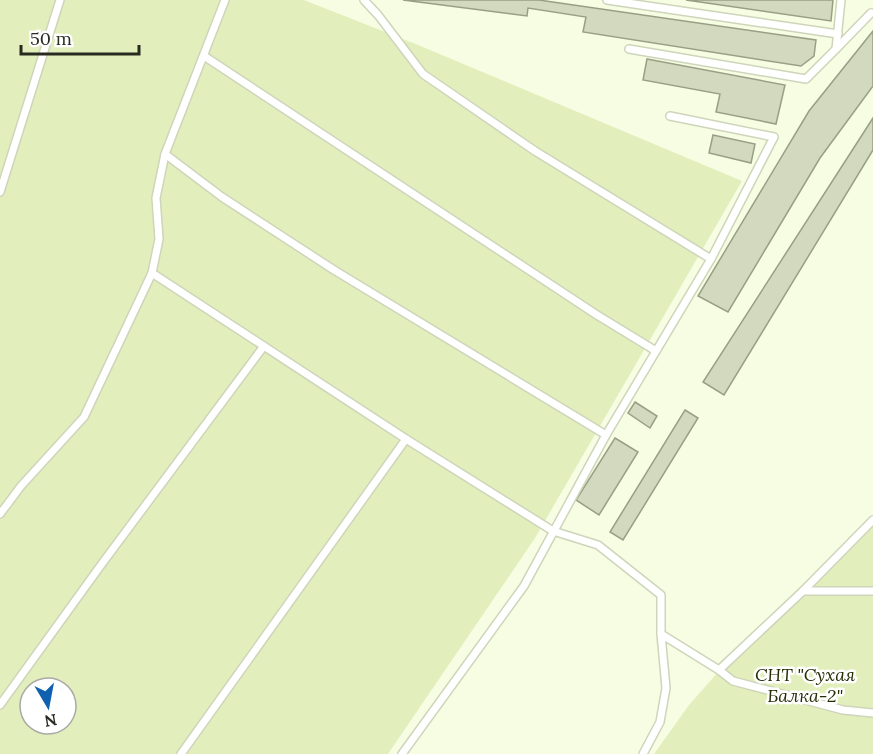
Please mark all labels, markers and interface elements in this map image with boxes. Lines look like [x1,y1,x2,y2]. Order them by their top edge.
scale bar [21,18,140,56]
text: 50 m [30,27,72,50]
park label: СНТ "Сухая Балка-2" [755,663,855,707]
north arrow [18,676,78,736]
text: N [43,710,58,732]

